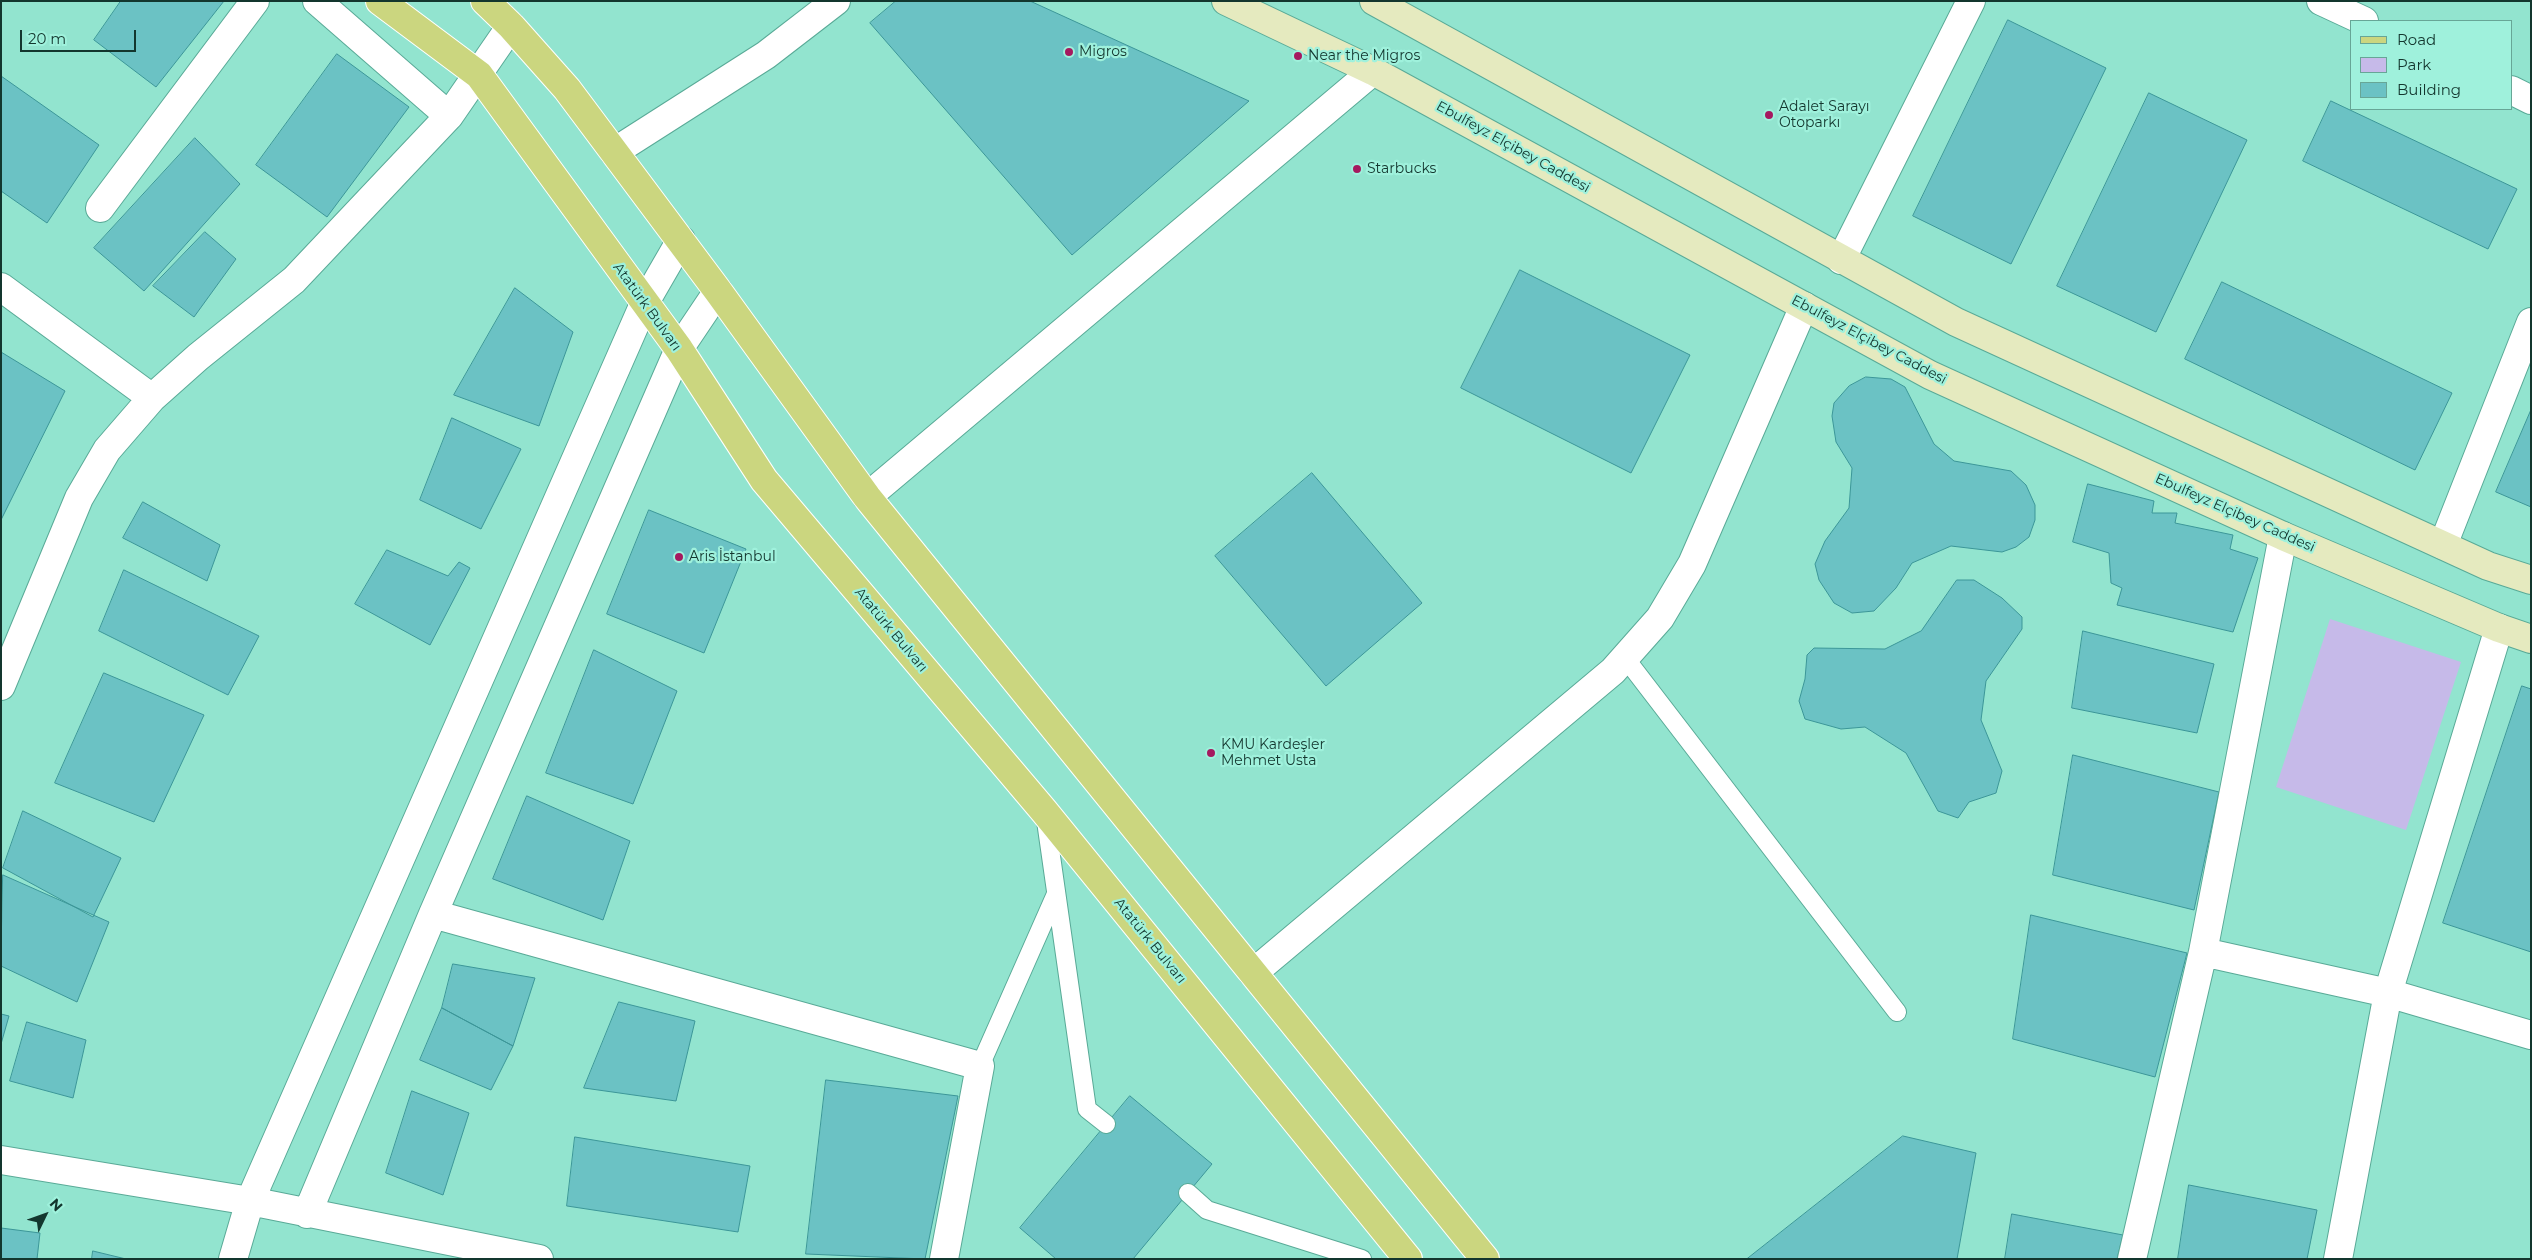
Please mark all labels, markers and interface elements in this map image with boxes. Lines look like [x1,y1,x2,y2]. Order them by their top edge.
scale bar [22,20,139,52]
legend [2350,20,2512,110]
text: 20 m [28,29,66,48]
text: Road [2397,30,2436,49]
place label: Migros [1079,44,1127,60]
marker: Migros [1063,46,1075,58]
place label: Near the Migros [1308,48,1420,64]
marker: Near the Migros [1292,50,1304,62]
text: Park [2397,55,2431,74]
text: Building [2397,80,2461,99]
street label: Ebulfeyz Elçibey Caddesi [1433,98,1593,196]
place label: Adalet Sarayı Otoparkı [1779,99,1870,132]
marker: Adalet Sarayı Otoparkı [1763,109,1775,121]
place label: Starbucks [1367,161,1436,177]
marker: Starbucks [1351,163,1363,175]
street label: Atatürk Bulvarı [609,260,685,354]
street label: Ebulfeyz Elçibey Caddesi [1789,292,1949,388]
street label: Ebulfeyz Elçibey Caddesi [2152,470,2318,556]
place label: Aris İstanbul [689,549,776,565]
marker: Aris İstanbul [673,551,685,563]
street label: Atatürk Bulvarı [851,584,931,676]
place label: KMU Kardeşler Mehmet Usta [1221,737,1325,770]
marker: KMU Kardeşler Mehmet Usta [1205,747,1217,759]
street label: Atatürk Bulvarı [1110,895,1190,987]
north arrow [20,1190,70,1240]
text: N [46,1195,67,1215]

